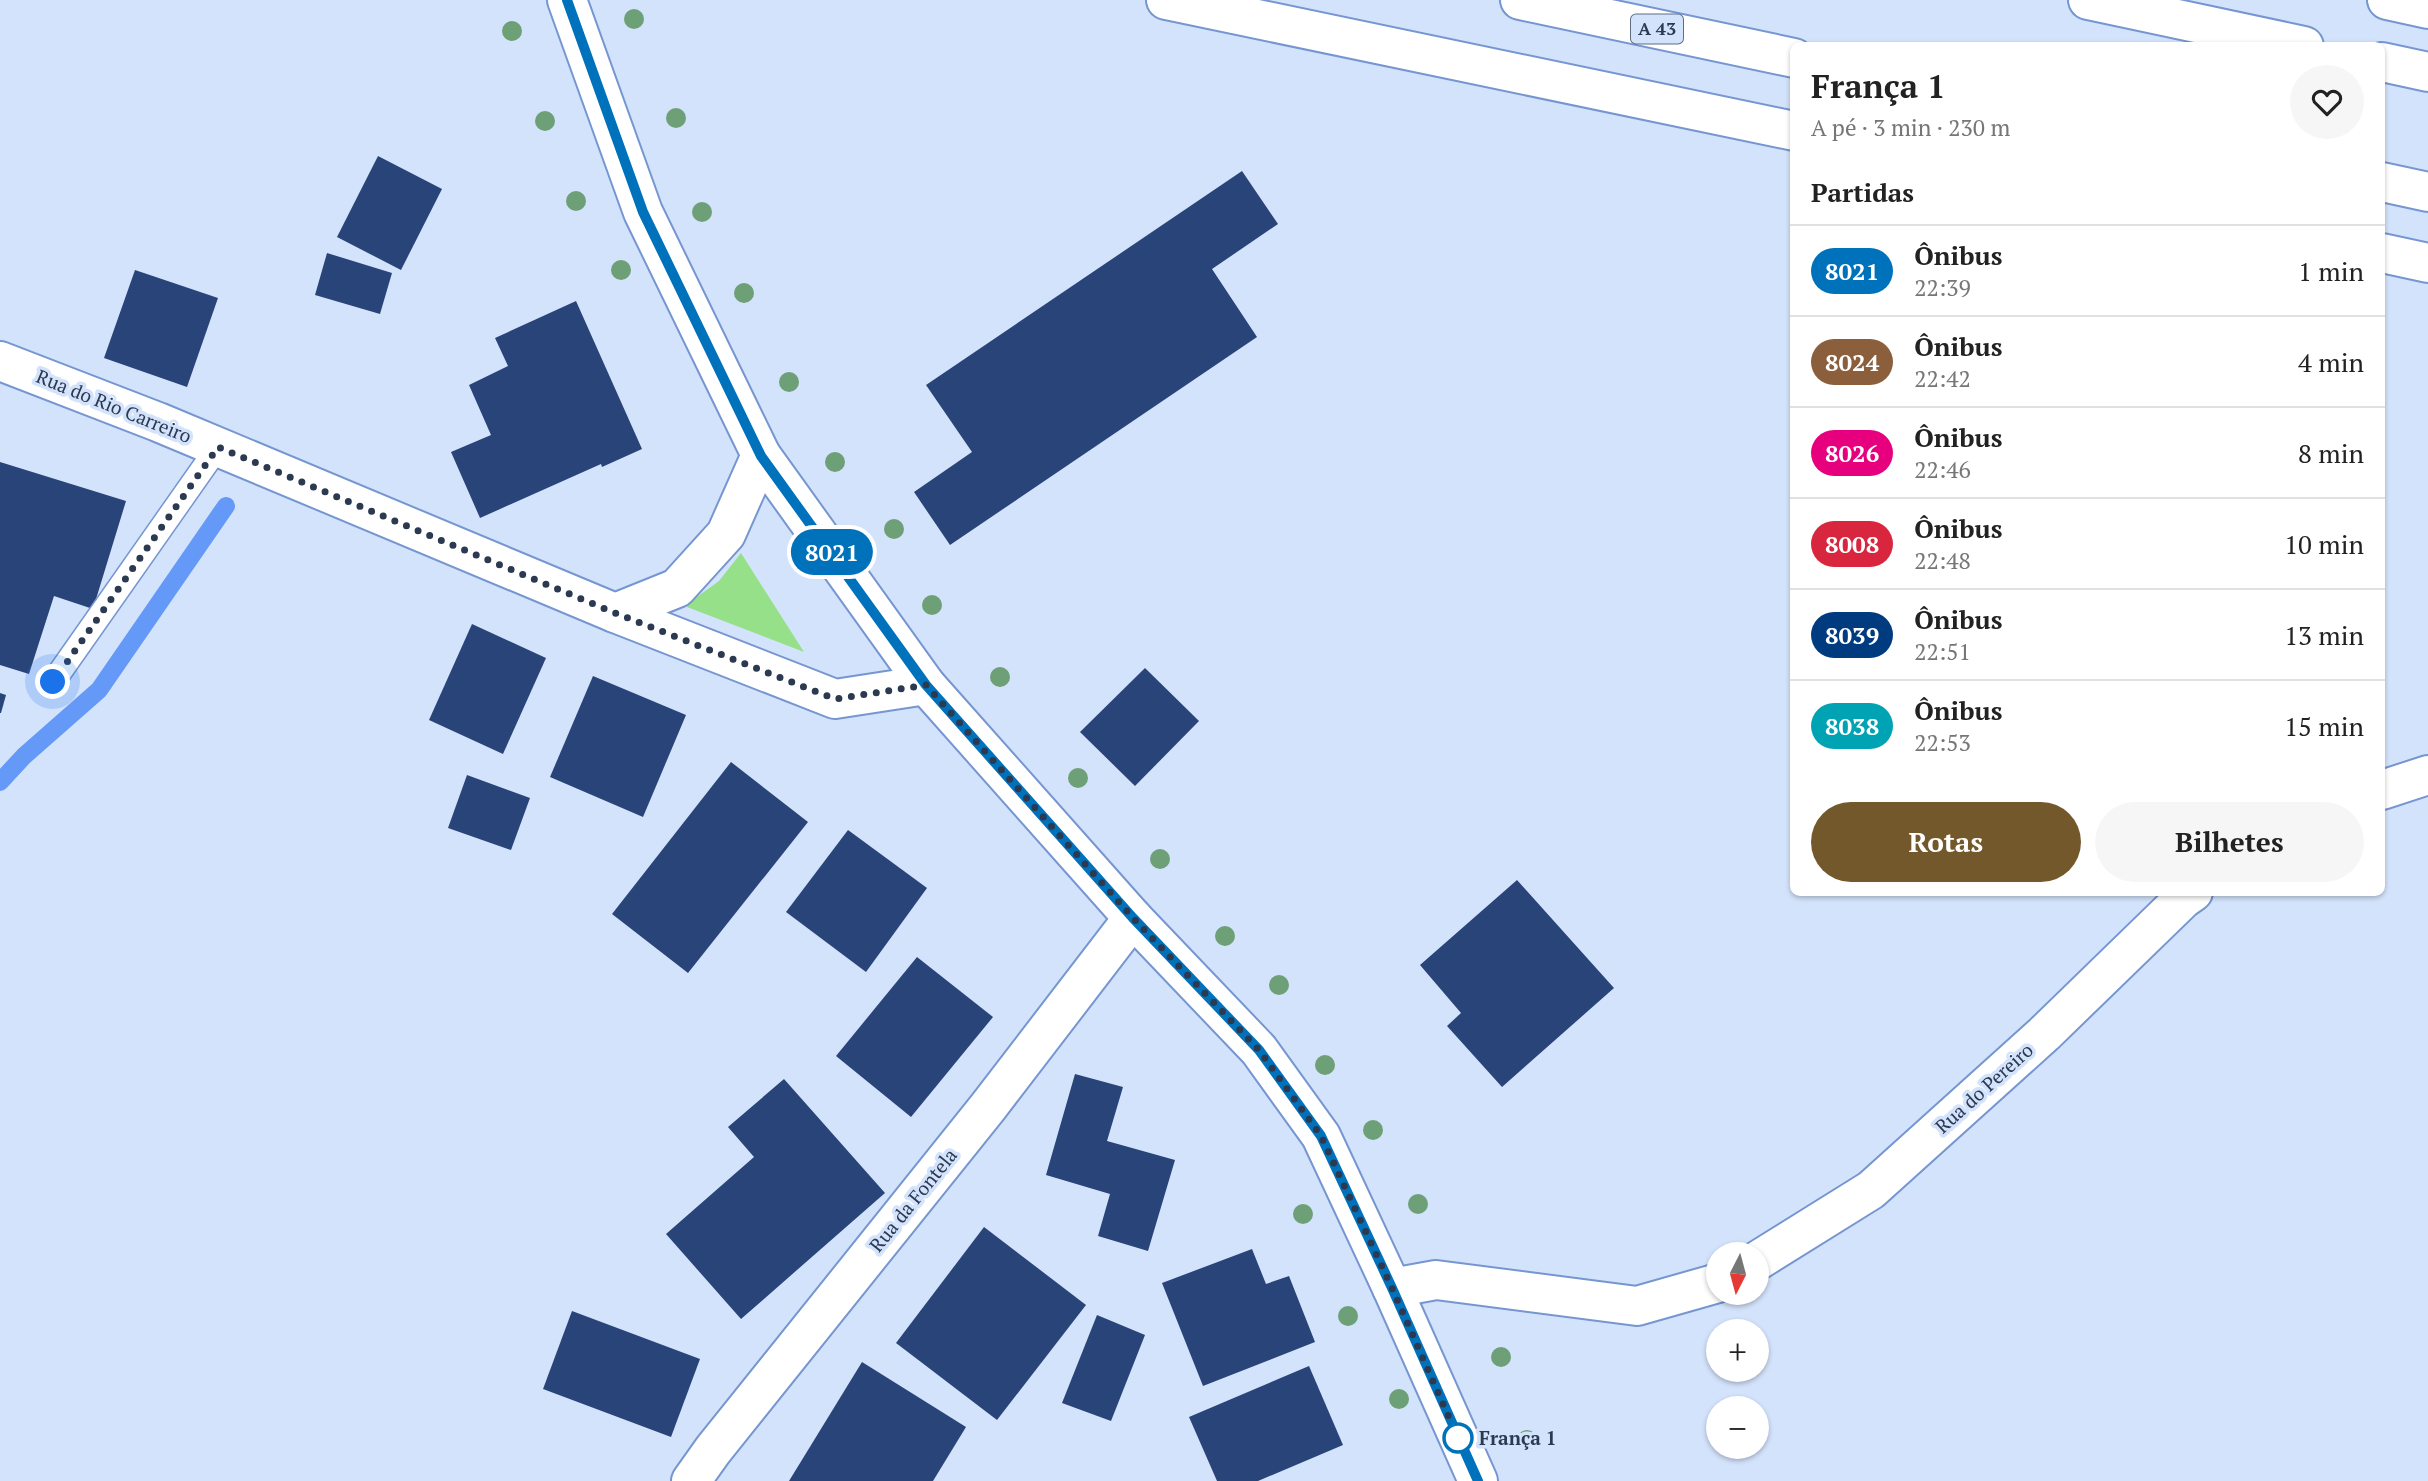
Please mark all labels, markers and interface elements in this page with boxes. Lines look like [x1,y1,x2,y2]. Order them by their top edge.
road number: A 43 [1631,15,1683,44]
text: França 1 [1811,64,1946,107]
button: heart [2290,65,2364,139]
text: A pé · 3 min · 230 m [1811,112,2010,143]
text: Partidas [1811,175,1914,209]
text: Ônibus [1914,238,2002,272]
text: 1 min [2298,254,2364,288]
text: 8021 [1825,255,1879,287]
text: 22:39 [1914,272,1971,303]
text: Ônibus [1914,329,2002,363]
text: 4 min [2298,345,2364,379]
text: 8024 [1825,346,1879,378]
street label: Rua do Rio Carreiro [33,363,196,448]
text: 22:42 [1914,363,1971,394]
text: Ônibus [1914,420,2002,454]
text: 8 min [2298,436,2364,470]
text: 8026 [1825,437,1879,469]
text: 22:46 [1914,454,1971,485]
text: Ônibus [1914,511,2002,545]
text: 10 min [2284,527,2364,561]
text: 8008 [1825,528,1879,560]
line badge: 8021 [783,529,881,575]
text: 8021 [805,536,859,568]
text: 22:48 [1914,545,1971,576]
text: Ônibus [1914,602,2002,636]
text: 13 min [2284,618,2364,652]
text: 8039 [1825,619,1879,651]
text: 22:51 [1914,636,1971,667]
your location [35,664,70,699]
text: Ônibus [1914,693,2002,727]
text: 15 min [2284,709,2364,743]
text: 8038 [1825,710,1879,742]
text: 22:53 [1914,727,1971,758]
button: Rotas [1811,802,2081,882]
button: Bilhetes [2095,802,2364,882]
street label: Rua do Pereiro [1929,1037,2038,1138]
street label: Rua da Fontela [863,1143,962,1257]
north arrow [1706,1242,1769,1306]
map controls [1706,1242,1769,1459]
button: + [1706,1319,1769,1382]
button: − [1706,1396,1769,1459]
marker: França 1 [1443,1423,1473,1453]
place label: França 1 [1479,1425,1557,1450]

